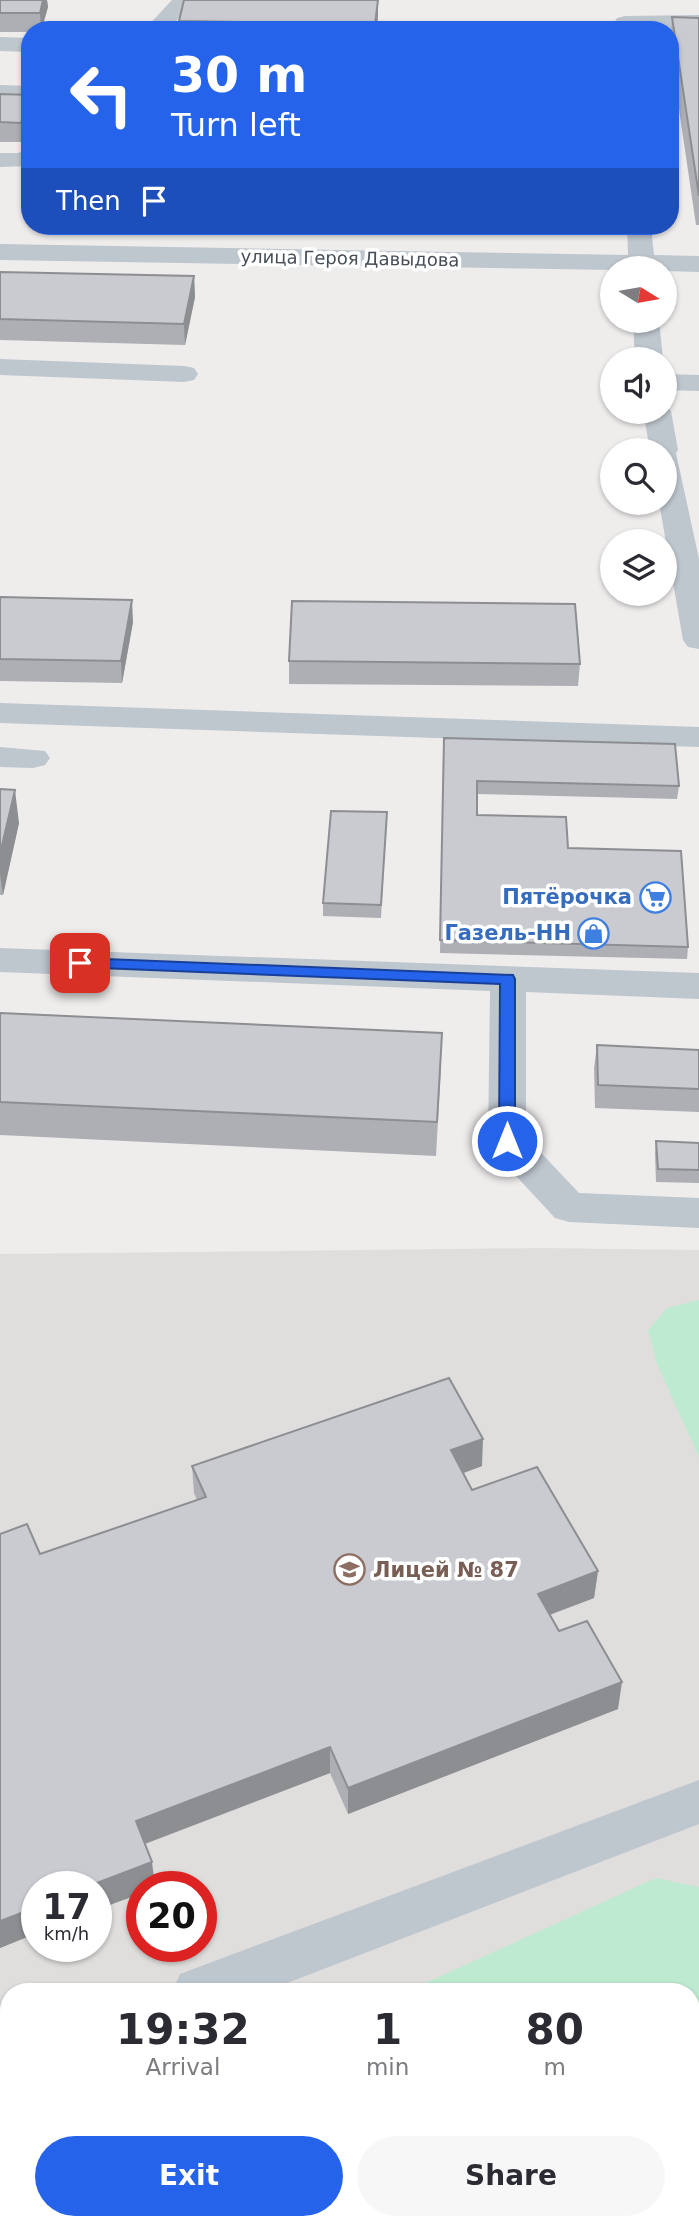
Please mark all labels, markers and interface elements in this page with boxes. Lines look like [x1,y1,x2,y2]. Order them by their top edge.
text: 30 m [171,47,307,104]
icon: left [56,49,147,140]
text: Turn left [171,106,301,144]
icon: arrive [135,182,173,220]
text: Then [56,186,121,216]
street label: улица Героя Давыдова [240,246,460,270]
north arrow [600,256,677,332]
map controls [600,256,677,606]
button: sound [600,347,677,424]
button: search [600,438,677,515]
button: layers [600,529,677,606]
supermarket icon: Пятёрочка [638,880,672,914]
place label: Пятёрочка [502,885,632,909]
shop icon: Газель-НН [577,916,611,950]
place label: Газель-НН [444,921,571,945]
pin [50,933,110,993]
icon: arrive [61,944,99,982]
position arrow [470,1104,544,1178]
school or university icon: Лицей № 87 [333,1553,367,1587]
place label: Лицей № 87 [373,1558,519,1582]
speed limit sign: 20 [126,1871,217,1962]
text: 17 [42,1887,91,1927]
text: km/h [44,1923,89,1944]
text: 19:32 [116,2005,250,2054]
text: 1 [373,2005,402,2054]
text: 80 [525,2005,584,2054]
text: Arrival [146,2054,220,2080]
text: min [366,2054,409,2080]
text: m [543,2054,566,2080]
button: Exit [35,2136,343,2216]
button: Share [357,2136,665,2216]

